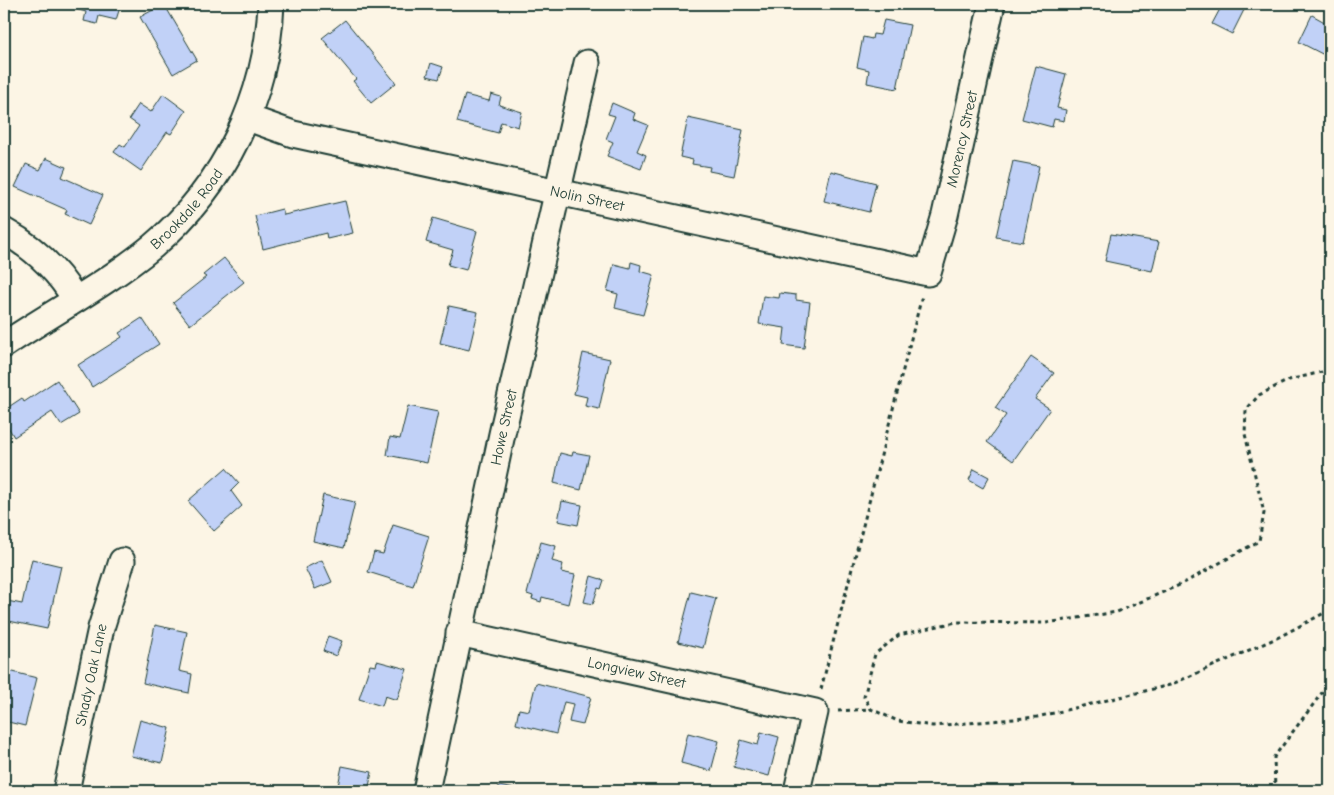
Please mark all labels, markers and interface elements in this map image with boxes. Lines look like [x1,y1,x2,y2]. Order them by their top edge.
street label: Morency Street [942,88,982,189]
street label: Brookdale Road [146,165,227,253]
street label: Nolin Street [549,182,627,215]
street label: Howe Street [487,387,521,467]
street label: Shady Oak Lane [71,621,111,728]
street label: Longview Street [586,653,688,692]

